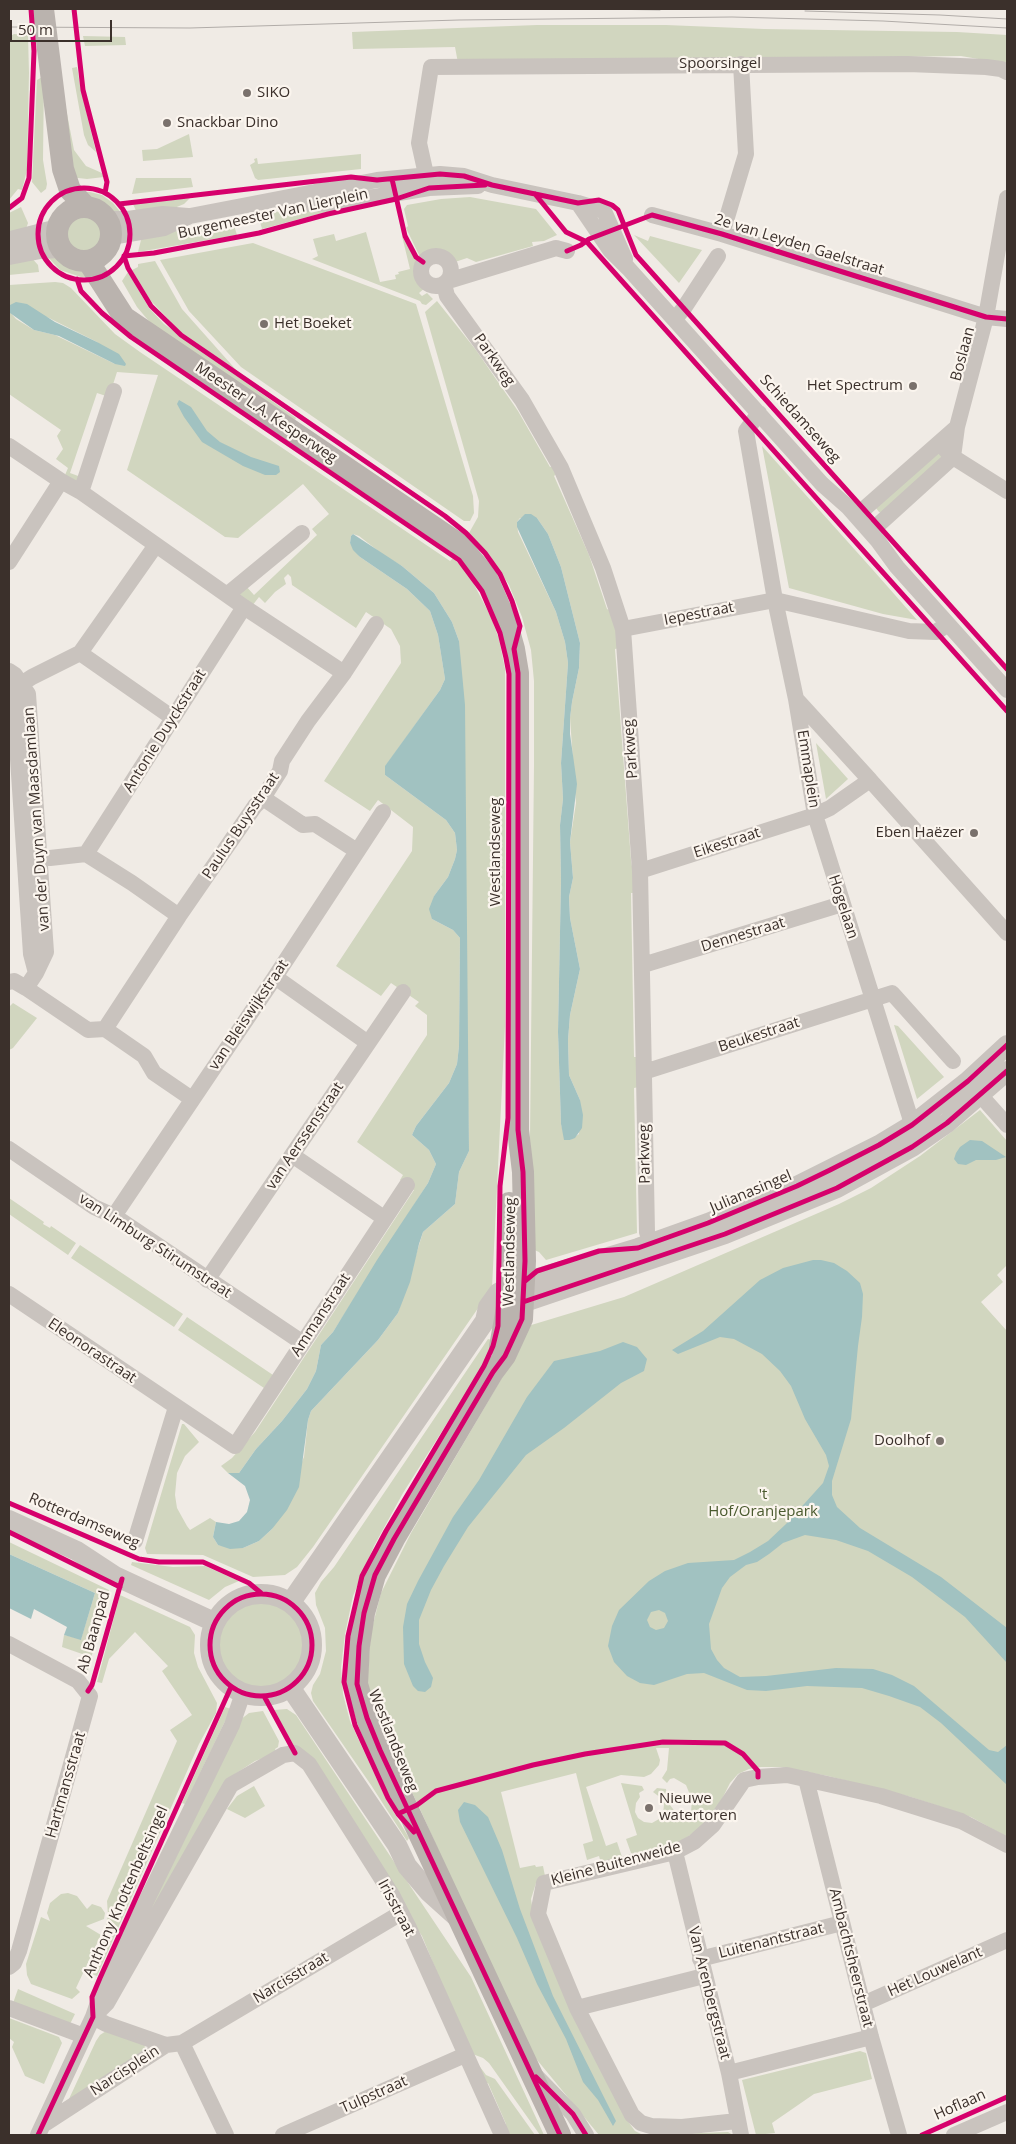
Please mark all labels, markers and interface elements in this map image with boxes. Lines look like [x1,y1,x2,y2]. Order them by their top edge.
scale bar [12,10,115,42]
text: 50 m [18,19,53,39]
street label: Spoorsingel [679,55,761,73]
place label: SIKO [257,84,290,102]
marker: SIKO [241,87,253,99]
place label: Snackbar Dino [177,114,278,132]
marker: Snackbar Dino [161,117,173,129]
street label: Burgemeester Van Lierplein [176,185,370,243]
street label: 2e van Leyden Gaelstraat [712,211,886,279]
place label: Het Boeket [274,315,352,333]
marker: Het Boeket [258,318,270,330]
street label: Boslaan [947,325,979,383]
street label: Parkweg [470,330,518,390]
street label: Meester L.A. Kesperweg [192,359,340,467]
street label: Schiedamseweg [756,371,844,467]
place label: Het Spectrum [807,377,903,395]
marker: Het Spectrum [907,380,919,392]
street label: Iepestraat [663,598,735,630]
street label: Antonie Duyckstraat [120,666,210,796]
street label: van der Duyn van Maasdamlaan [20,706,54,932]
street label: Parkweg [620,719,642,779]
street label: Emmaplein [793,729,823,809]
street label: Paulus Buysstraat [199,769,283,883]
street label: Westlandseweg [487,797,505,907]
street label: Eikestraat [691,824,763,862]
place label: Eben Haëzer [876,824,964,842]
marker: Eben Haëzer [968,827,980,839]
street label: Hogelaan [824,873,862,941]
street label: Dennestraat [699,914,787,956]
street label: van Bleiswijkstraat [205,956,293,1074]
street label: Beukestraat [716,1013,802,1057]
street label: van Aerssenstraat [262,1079,348,1193]
street label: Parkweg [635,1124,655,1184]
street label: Julianasingel [707,1167,795,1217]
street label: van Limburg Stirumstraat [75,1190,235,1302]
street label: Westlandseweg [500,1197,520,1307]
street label: Ammanstraat [287,1270,355,1360]
street label: Eleonorastraat [44,1315,140,1387]
place label: Doolhof [874,1432,930,1450]
marker: Doolhof [934,1435,946,1447]
park label: 't Hof/Oranjepark [708,1486,818,1521]
street label: Rotterdamseweg [26,1490,142,1552]
street label: Ab Baanpad [74,1589,114,1675]
street label: Westlandseweg [364,1687,422,1795]
street label: Hartmansstraat [42,1730,90,1840]
place label: Nieuwe watertoren [659,1790,737,1825]
marker: Nieuwe watertoren [643,1802,655,1814]
street label: Anthony Knottenbeltsingel [80,1803,172,1981]
street label: Kleine Buitenweide [549,1838,683,1890]
street label: Irisstraat [374,1876,418,1940]
street label: Ambachtsheerstraat [825,1887,877,2029]
street label: Luitenantstraat [717,1919,825,1963]
street label: Van Arenbergstraat [684,1925,734,2061]
street label: Het Louwelant [885,1943,985,2001]
street label: Narcisstraat [250,1949,332,2007]
street label: Narcisplein [87,2042,163,2100]
street label: Tulpstraat [338,2072,410,2118]
street label: Hoflaan [931,2086,989,2124]

